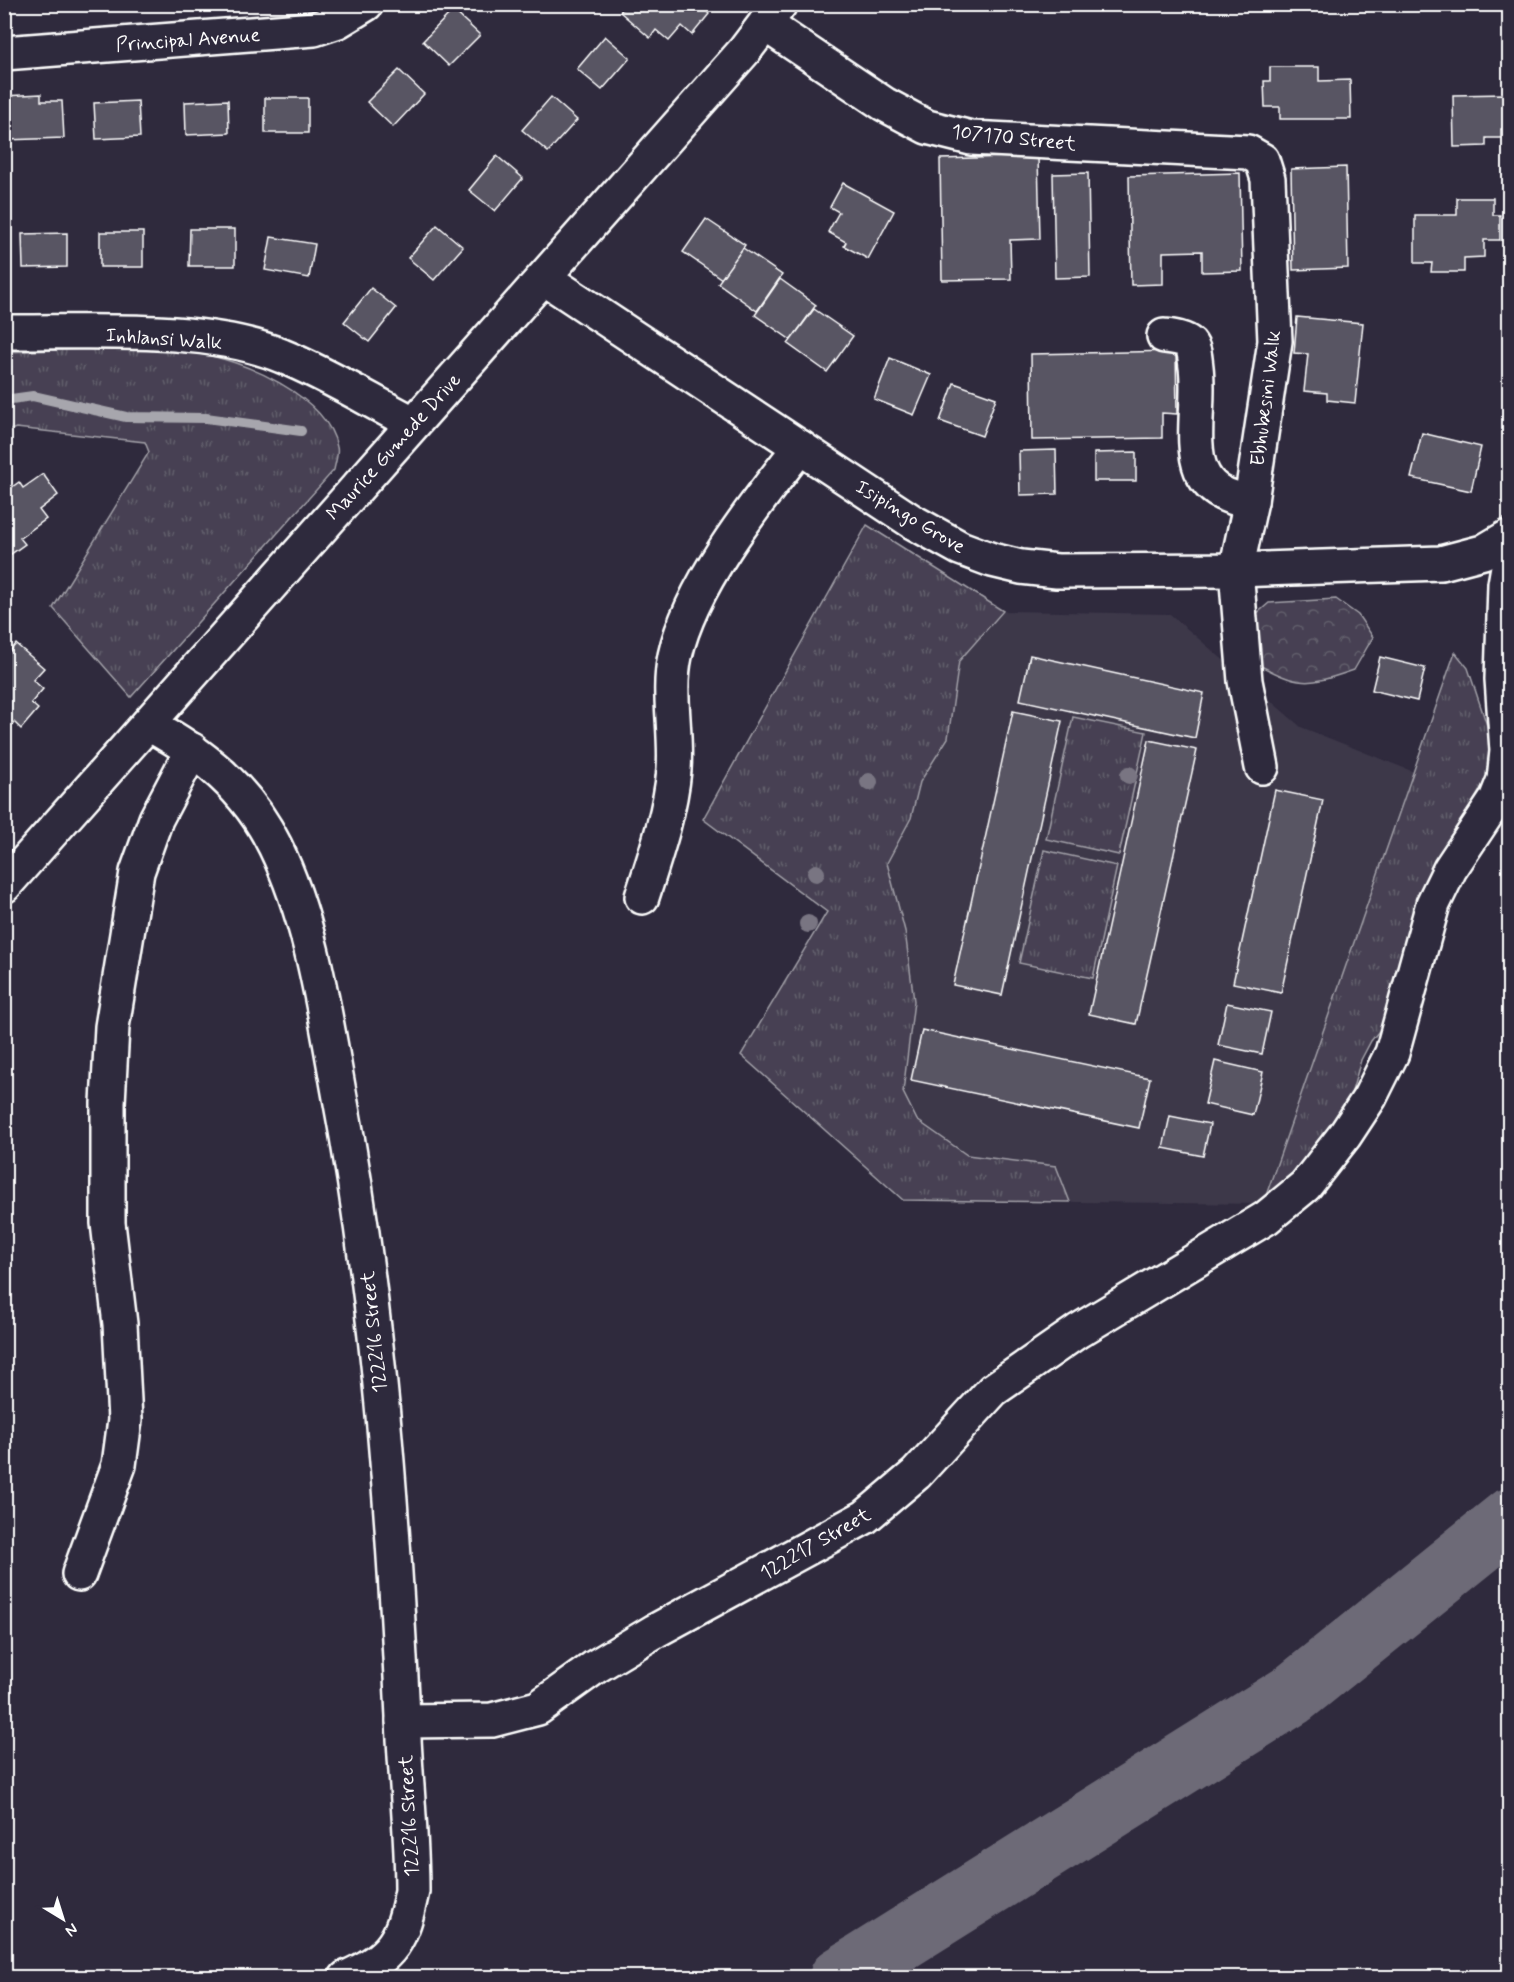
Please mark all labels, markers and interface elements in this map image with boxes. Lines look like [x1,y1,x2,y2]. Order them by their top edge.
street label: Principal Avenue [115,22,261,59]
street label: 107170 Street [950,119,1078,158]
street label: Inhlansi Walk [105,322,223,357]
street label: Ebhubesini Walk [1245,329,1288,468]
street label: Maurice Gumede Drive [320,367,468,527]
street label: Isipingo Grove [850,474,970,561]
street label: 122216 Street [355,1270,394,1394]
street label: 122217 Street [755,1502,876,1587]
street label: 122216 Street [393,1754,426,1877]
north arrow [33,1889,93,1949]
text: N [61,1918,82,1941]

